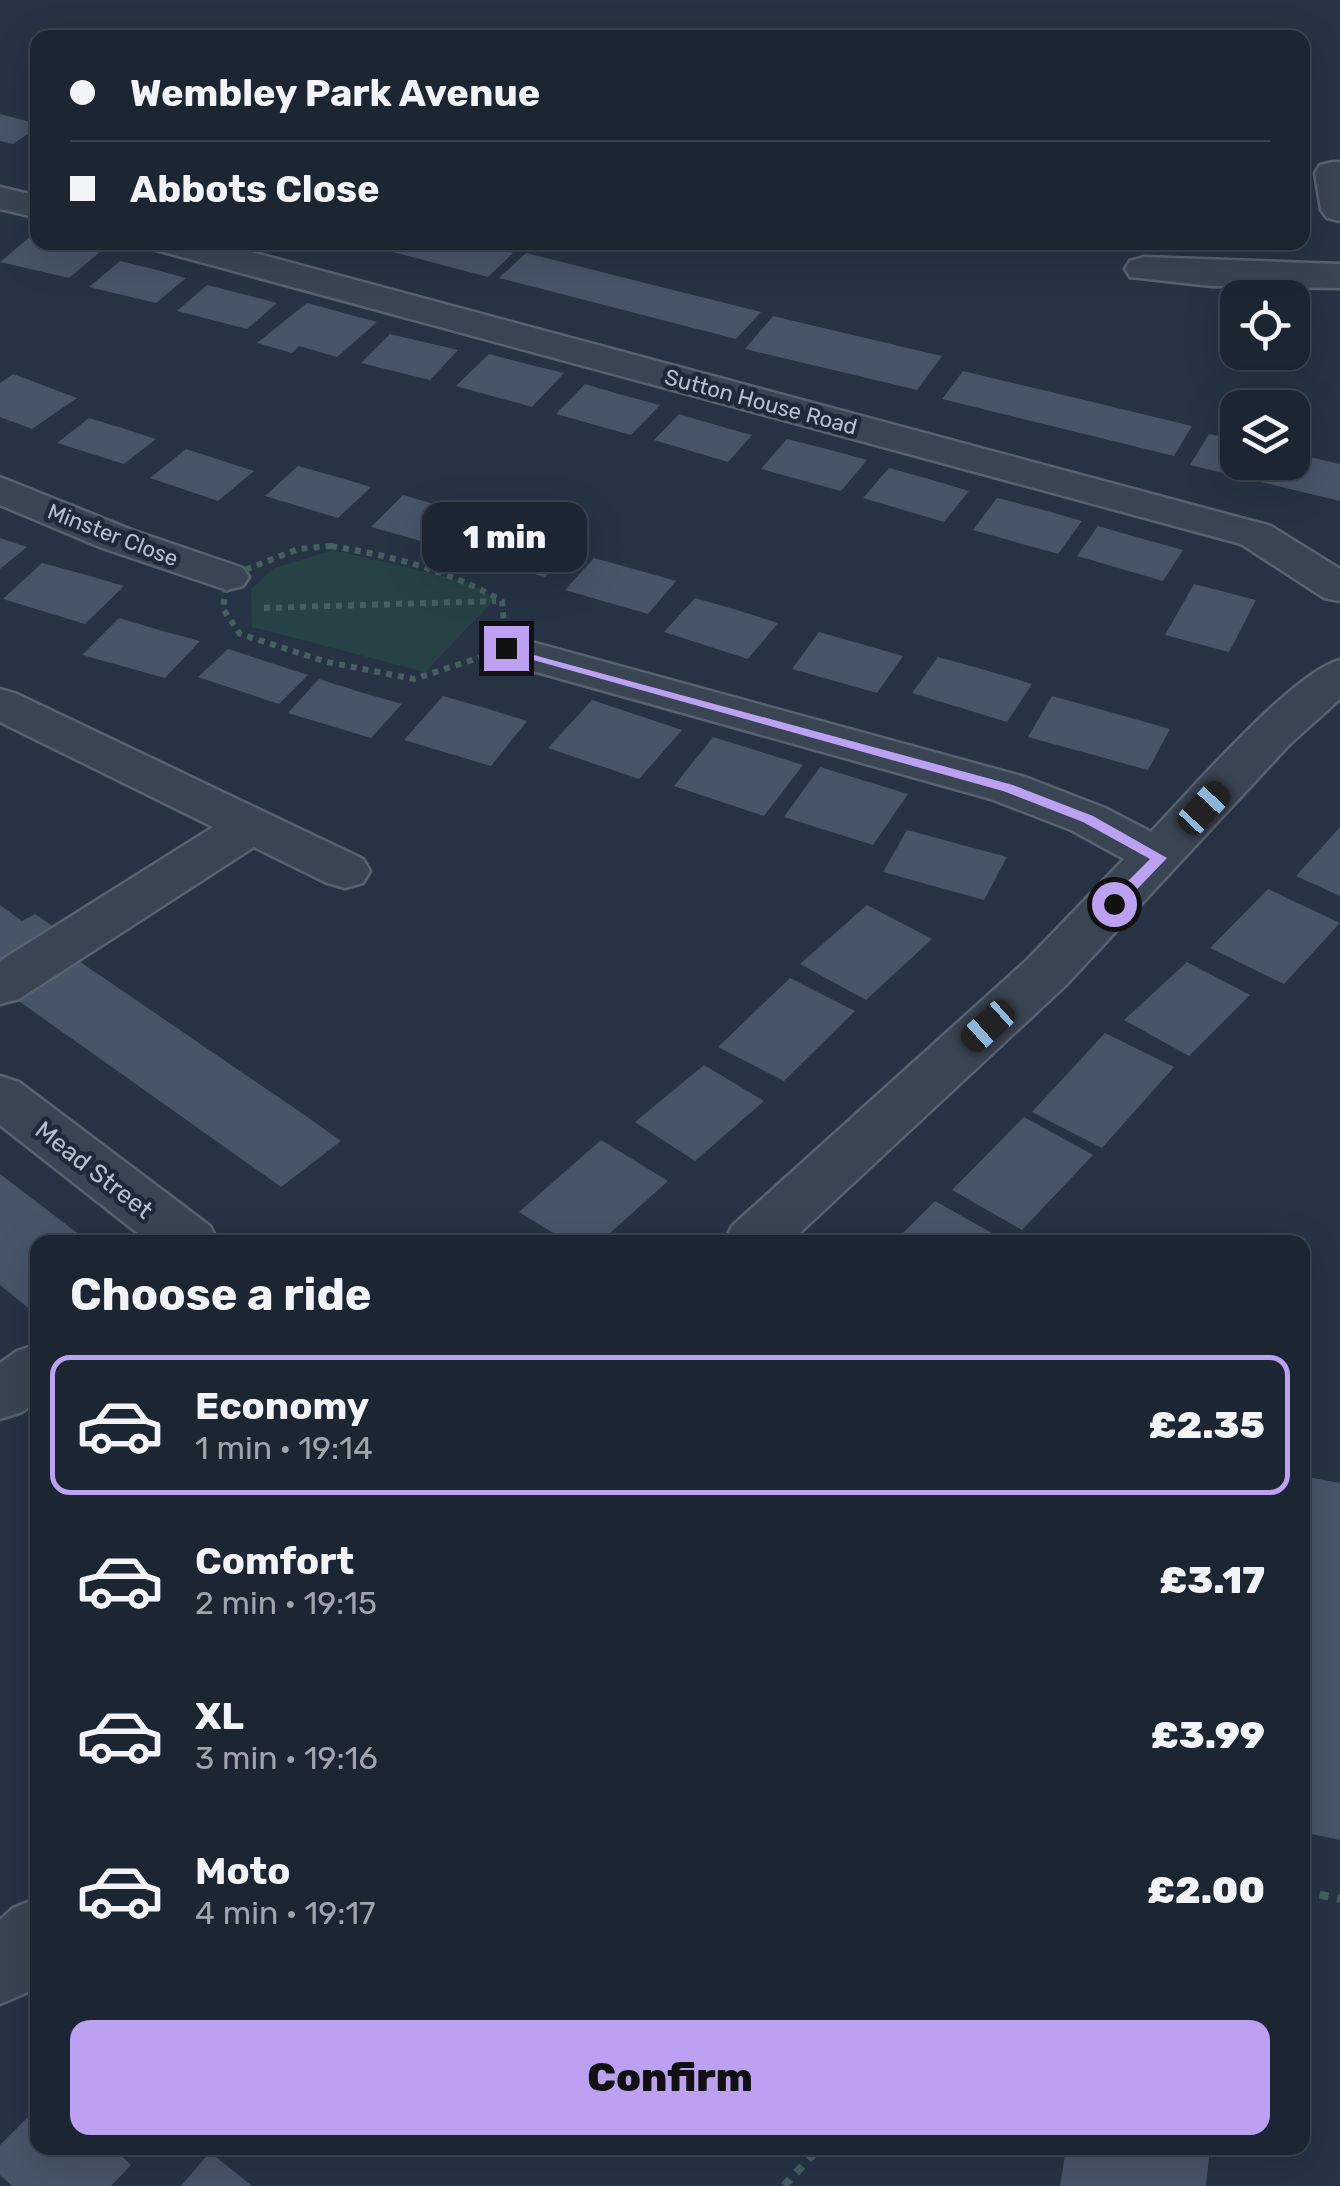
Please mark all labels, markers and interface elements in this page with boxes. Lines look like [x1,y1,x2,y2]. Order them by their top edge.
text: Wembley Park Avenue [130,70,540,116]
text: Abbots Close [130,166,380,212]
map controls [1220,280,1310,480]
button: locate [1220,280,1310,370]
street label: Sutton House Road [662,363,860,441]
button: layers [1220,390,1310,480]
street label: Minster Close [44,498,182,572]
callout: 1 min [424,503,588,573]
text: 1 min [463,518,546,556]
route end [484,626,529,671]
car [1173,776,1235,840]
route start [1092,882,1137,927]
car [956,995,1020,1057]
street label: Mead Street [30,1115,159,1225]
text: Choose a ride [70,1268,372,1321]
icon: car [75,1380,165,1470]
text: Economy [195,1383,369,1429]
text: £2.35 [1148,1402,1265,1448]
text: 1 min · 19:14 [195,1429,373,1467]
icon: car [75,1535,165,1625]
text: Comfort [195,1538,354,1584]
text: £3.17 [1159,1557,1265,1603]
text: 2 min · 19:15 [195,1584,377,1622]
icon: car [75,1690,165,1780]
text: XL [195,1693,244,1739]
text: £3.99 [1151,1712,1265,1758]
text: 3 min · 19:16 [195,1739,378,1777]
icon: car [75,1845,165,1935]
text: Moto [195,1848,291,1894]
text: £2.00 [1147,1867,1265,1913]
text: 4 min · 19:17 [195,1894,376,1932]
button: Confirm [70,2020,1270,2135]

